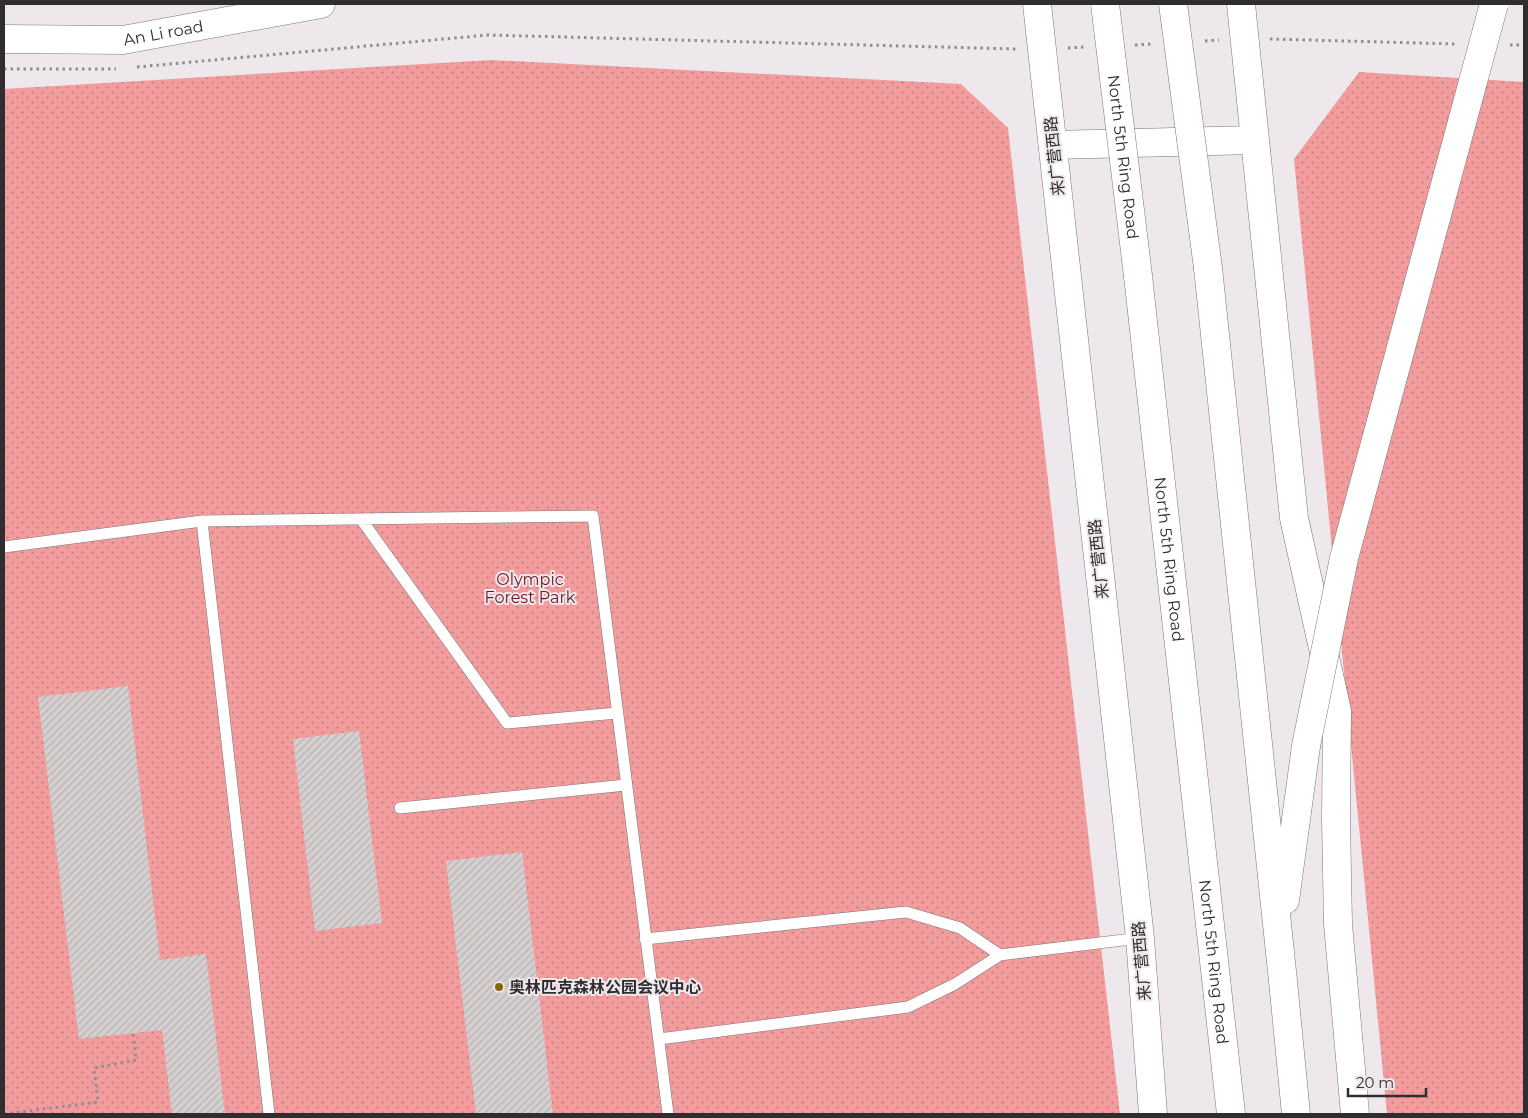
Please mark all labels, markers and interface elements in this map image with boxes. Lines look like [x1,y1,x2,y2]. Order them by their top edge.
street label: An Li road [122,17,205,50]
street label: North 5th Ring Road [1104,74,1142,240]
street label: 来广营西路 [1041,115,1068,197]
street label: North 5th Ring Road [1150,476,1188,643]
street label: 来广营西路 [1085,518,1112,600]
park label: Olympic Forest Park [485,570,576,607]
street label: North 5th Ring Road [1195,878,1232,1045]
street label: 来广营西路 [1129,920,1154,1002]
place label: 奥林匹克森林公园会议中心 [509,978,701,997]
marker: 奥林匹克森林公园会议中心 [493,981,505,993]
scale bar [1348,1066,1426,1098]
text: 20 m [1356,1073,1394,1092]

